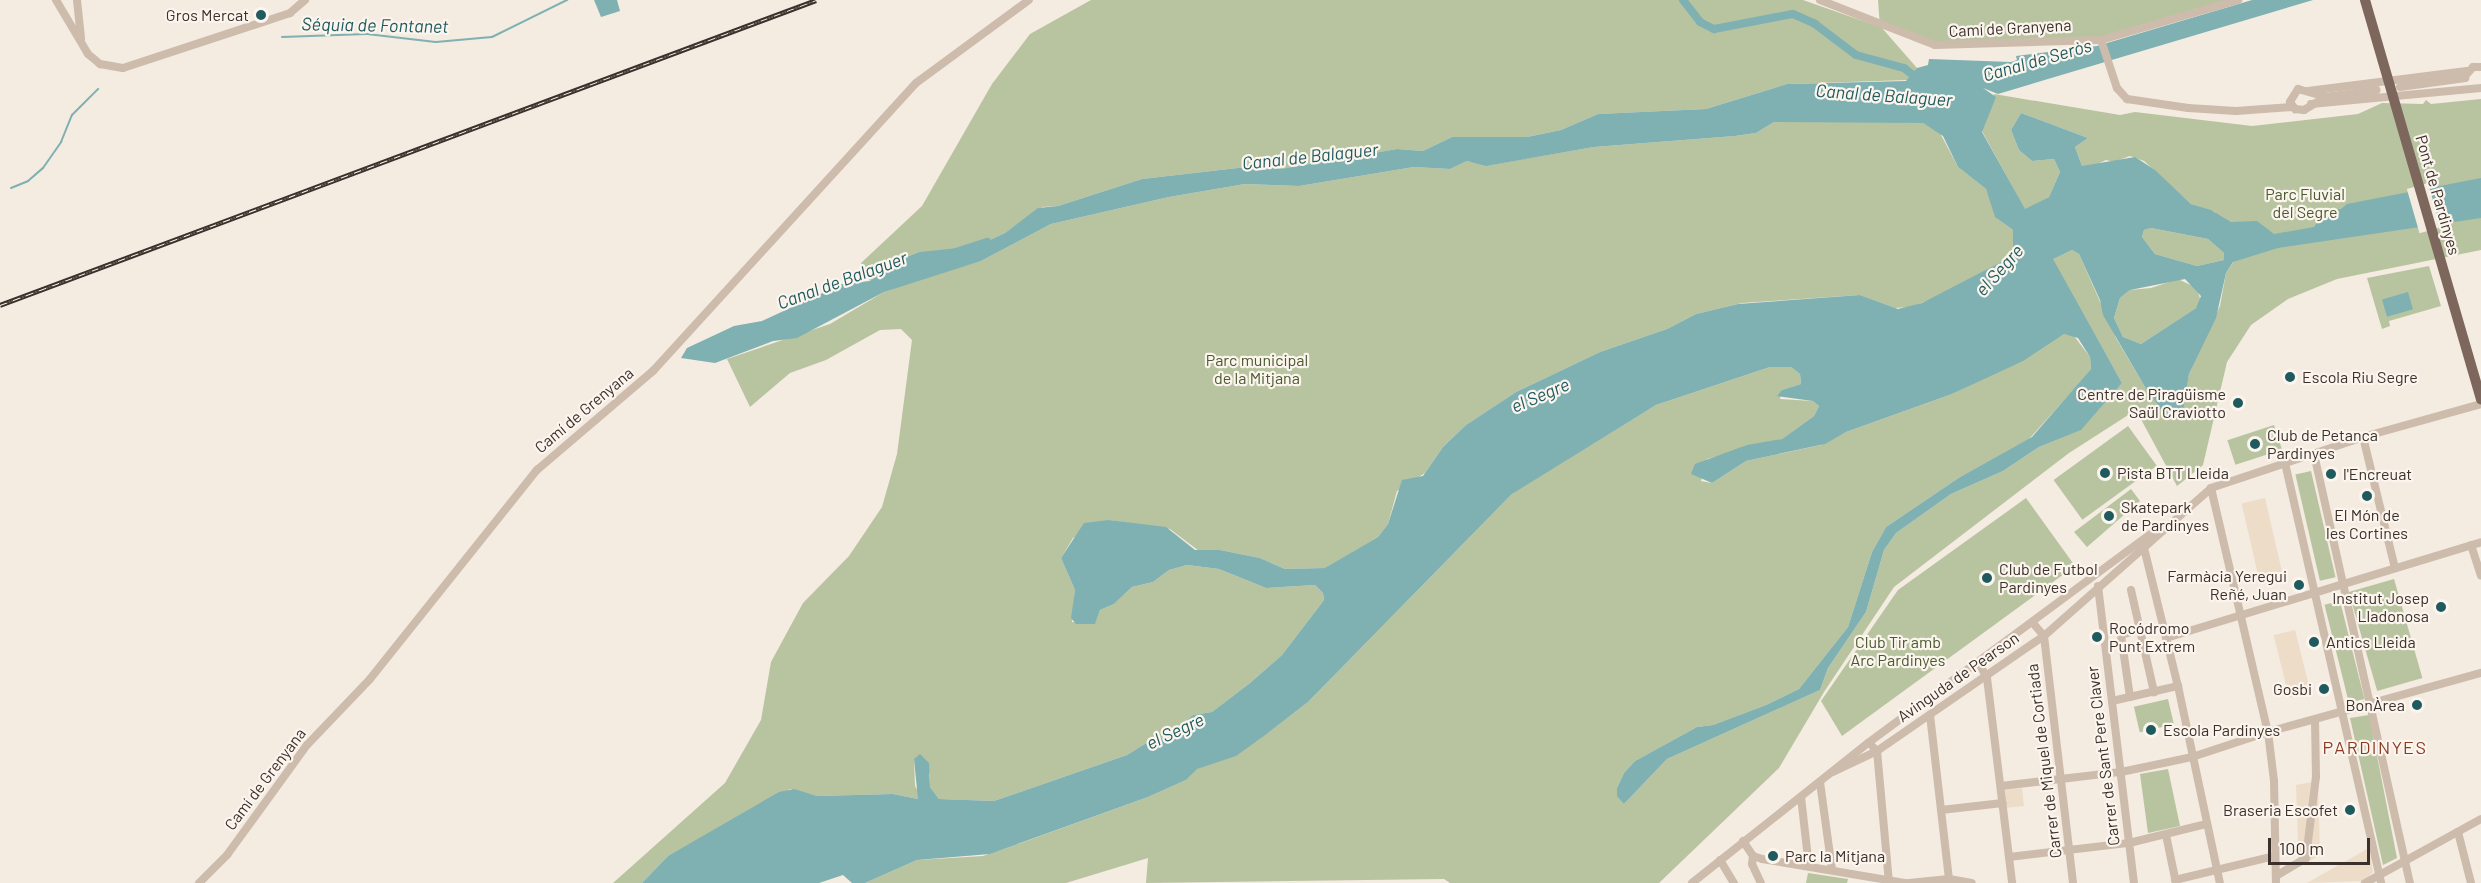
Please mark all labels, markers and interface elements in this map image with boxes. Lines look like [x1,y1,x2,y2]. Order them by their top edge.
place label: Gros Mercat [166,5,249,25]
marker: Gros Mercat [254,8,268,22]
water label: Séquia de Fontanet [301,13,449,37]
street label: Camí de Granyena [1948,15,2072,41]
water label: Canal de Seròs [1980,34,2094,86]
water label: Canal de Balaguer [1815,79,1953,111]
street label: Pont de Pardinyes [2412,133,2464,257]
water label: Canal de Balaguer [1241,138,1379,174]
park label: Parc Fluvial del Segre [2265,184,2345,222]
water label: el Segre [1970,240,2028,300]
water label: Canal de Balaguer [774,246,910,314]
park label: Parc municipal de la Mitjana [1206,350,1308,388]
street label: Camí de Grenyana [531,363,637,457]
place label: Escola Riu Segre [2302,367,2418,387]
marker: Escola Riu Segre [2283,370,2297,384]
water label: el Segre [1508,373,1572,417]
place label: Centre de Piragüisme Saül Craviotto [2077,384,2226,422]
marker: Centre de Piragüisme Saül Craviotto [2231,396,2245,410]
place label: Club de Petanca Pardinyes [2267,425,2378,463]
marker: Club de Petanca Pardinyes [2248,437,2262,451]
place label: Pista BTT Lleida [2117,463,2229,483]
place label: l'Encreuat [2343,464,2412,484]
marker: Pista BTT Lleida [2098,466,2112,480]
marker: l'Encreuat [2324,467,2338,481]
marker: El Món de les Cortines [2360,489,2374,503]
place label: Skatepark de Pardinyes [2121,497,2209,535]
place label: El Món de les Cortines [2326,505,2408,543]
marker: Skatepark de Pardinyes [2102,509,2116,523]
place label: Club de Futbol Pardinyes [1999,559,2098,597]
place label: Farmàcia Yeregui Reñé, Juan [2167,566,2287,604]
marker: Club de Futbol Pardinyes [1980,571,1994,585]
marker: Farmàcia Yeregui Reñé, Juan [2292,578,2306,592]
place label: Institut Josep Lladonosa [2332,588,2429,626]
marker: Institut Josep Lladonosa [2434,600,2448,614]
place label: Rocódromo Punt Extrem [2109,618,2195,656]
street label: Avinguda de Pearson [1894,628,2022,726]
marker: Rocódromo Punt Extrem [2090,630,2104,644]
park label: Club Tir amb Arc Pardinyes [1851,632,1945,670]
place label: Antics Lleida [2326,632,2416,652]
marker: Antics Lleida [2307,635,2321,649]
street label: Carrer de Miquel de Cortiada [2023,663,2065,859]
street label: Carrer de Sant Pere Claver [2082,665,2124,847]
place label: Gosbi [2273,679,2312,699]
marker: Gosbi [2317,682,2331,696]
place label: BonÀrea [2346,695,2405,715]
marker: BonÀrea [2410,698,2424,712]
water label: el Segre [1143,708,1207,754]
place label: Escola Pardinyes [2163,720,2280,740]
marker: Escola Pardinyes [2144,723,2158,737]
street label: Camí de Grenyana [220,724,310,834]
district label: PARDINYES [2323,736,2427,758]
place label: Braseria Escofet [2223,800,2338,820]
marker: Braseria Escofet [2343,803,2357,817]
scale bar [2271,826,2373,864]
text: 100 m [2279,837,2324,859]
place label: Parc la Mitjana [1785,846,1885,866]
marker: Parc la Mitjana [1766,849,1780,863]

